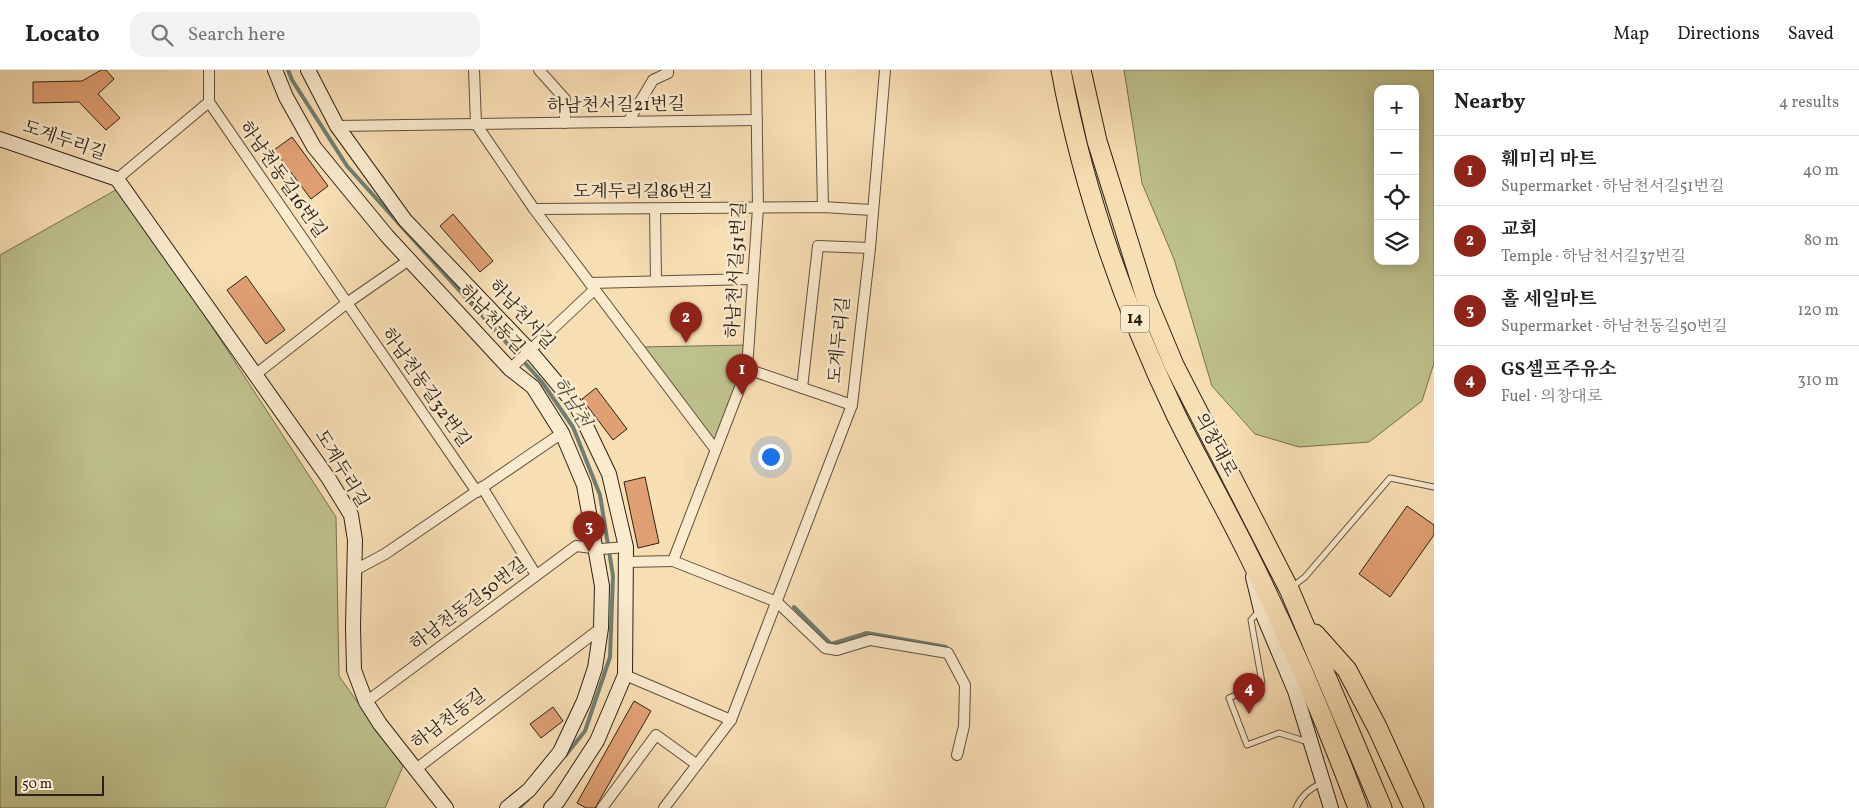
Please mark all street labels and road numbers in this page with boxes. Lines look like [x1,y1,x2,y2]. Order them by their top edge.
street label: 하남천서길21번길 [547,92,685,120]
street label: 도계두리길 [19,115,109,167]
street label: 하남천동길16번길 [232,116,332,244]
street label: 도계두리길86번길 [573,180,713,205]
street label: 하남천서길51번길 [721,201,753,339]
street label: 하남천서길 [482,275,560,355]
street label: 하남천동길 [452,280,530,360]
street label: 도계두리길 [823,295,857,385]
road number: 14 [1121,305,1149,332]
street label: 하남천동길32번길 [374,323,476,453]
street label: 의창대로 [1188,408,1242,482]
street label: 도계두리길 [308,425,374,513]
street label: 하남천동길50번길 [405,553,533,657]
street label: 하남천동길 [407,684,491,756]

